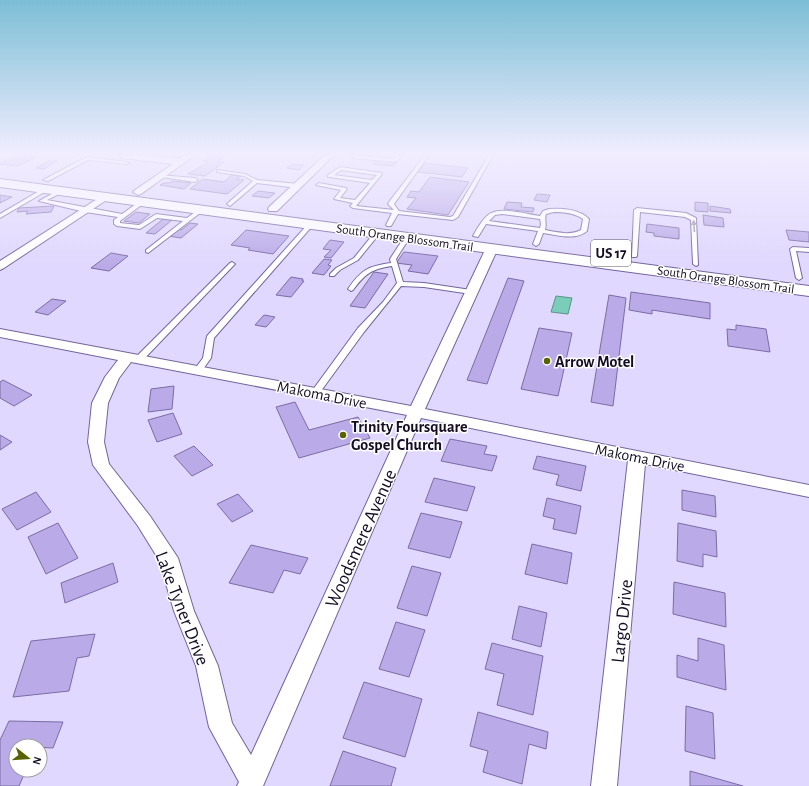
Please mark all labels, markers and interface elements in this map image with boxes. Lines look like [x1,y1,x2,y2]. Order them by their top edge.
one-way arrow [690,219,697,232]
street label: South Orange Blossom Trail [335,222,474,255]
road number: US 17 [591,240,631,266]
street label: South Orange Blossom Trail [656,264,795,297]
place label: Arrow Motel [555,354,634,370]
marker: Arrow Motel [542,356,552,366]
street label: Makoma Drive [276,378,368,411]
place label: Trinity Foursquare Gospel Church [351,419,468,453]
marker: Trinity Foursquare Gospel Church [338,430,348,440]
street label: Makoma Drive [594,441,686,474]
street label: Woodsmere Avenue [322,467,400,611]
street label: Lake Tyner Drive [151,549,212,668]
street label: Largo Drive [609,578,636,664]
north arrow [8,738,48,778]
text: N [31,756,43,766]

